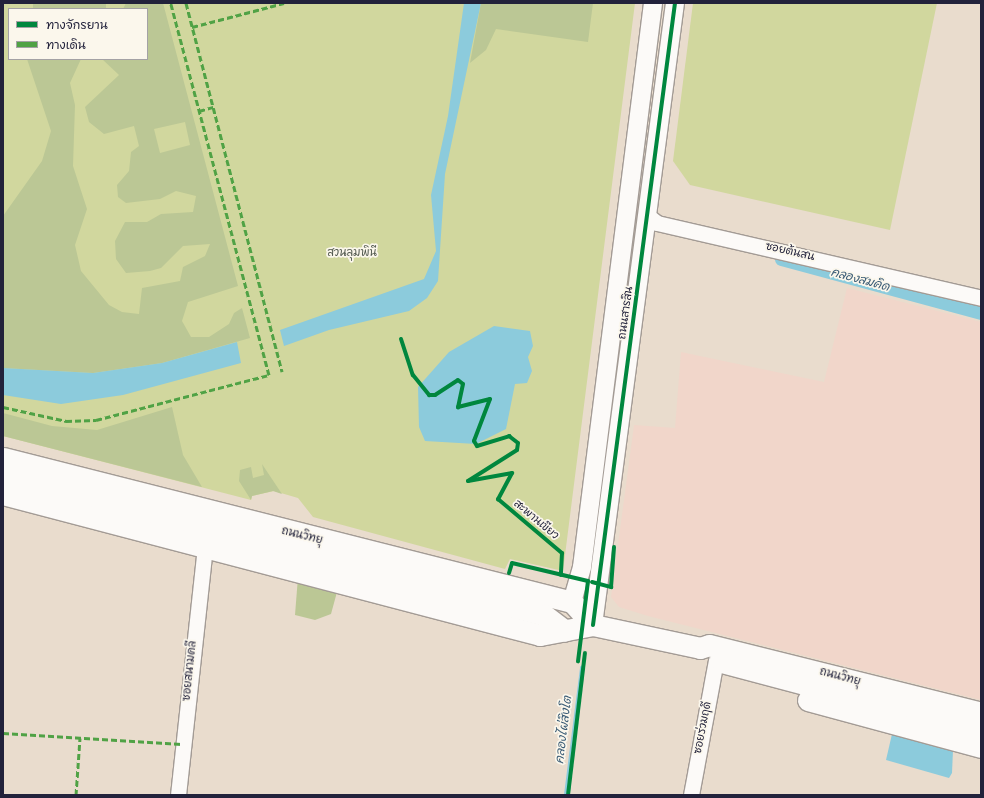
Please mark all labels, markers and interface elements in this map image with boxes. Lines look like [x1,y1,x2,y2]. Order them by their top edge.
legend [8,8,148,60]
text: ทางจักรยาน [46,16,108,35]
text: ทางเดิน [46,36,86,55]
street label: ซอยต้นสน [764,240,816,264]
park label: สวนลุมพินี [327,246,377,260]
water label: คลองสมคิด [829,265,891,295]
street label: ถนนสารสิน [616,286,636,340]
street label: สะพานเขียว [511,497,561,543]
street label: ถนนวิทยุ [280,525,324,547]
street label: ซอยสนามคลี [180,640,200,702]
street label: ถนนวิทยุ [818,665,862,689]
water label: คลองไผ่สิงโต [553,695,575,765]
street label: ซอยร่วมฤดี [691,701,715,755]

